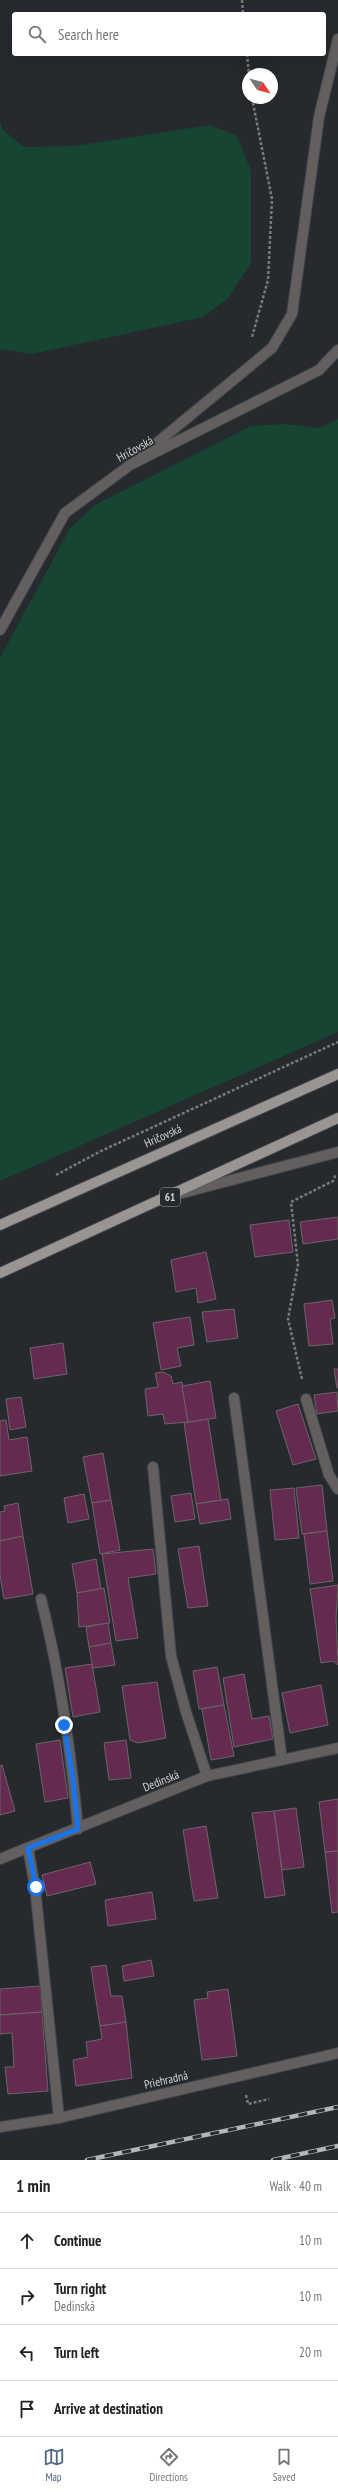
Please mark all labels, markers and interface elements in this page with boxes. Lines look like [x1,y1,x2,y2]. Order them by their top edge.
search box [12,12,326,56]
icon: search [26,23,48,45]
text: Search here [58,25,119,44]
north arrow [242,68,278,104]
street label: Hričovská [114,432,156,465]
street label: Hričovská [142,1121,184,1150]
road number: 61 [160,1188,180,1206]
route end [55,1716,73,1734]
street label: Dedinská [140,1766,181,1795]
route start [27,1878,45,1896]
street label: Priehradná [142,2067,189,2092]
text: 1 min [16,2175,50,2197]
text: Walk · 40 m [270,2178,322,2195]
icon: ahead [16,2230,38,2252]
text: Continue [54,2231,101,2250]
text: 10 m [299,2232,322,2249]
text: Turn right [54,2279,106,2298]
icon: right [16,2286,38,2308]
text: 10 m [299,2288,322,2305]
text: Dedinská [54,2298,95,2315]
icon: left [16,2342,38,2364]
text: Turn left [54,2343,99,2362]
text: 20 m [299,2344,322,2361]
icon: arrive [16,2398,38,2420]
text: Arrive at destination [54,2399,163,2418]
tab: Map [43,2446,65,2484]
tab: Directions [150,2446,188,2484]
tab: Saved [273,2446,295,2484]

